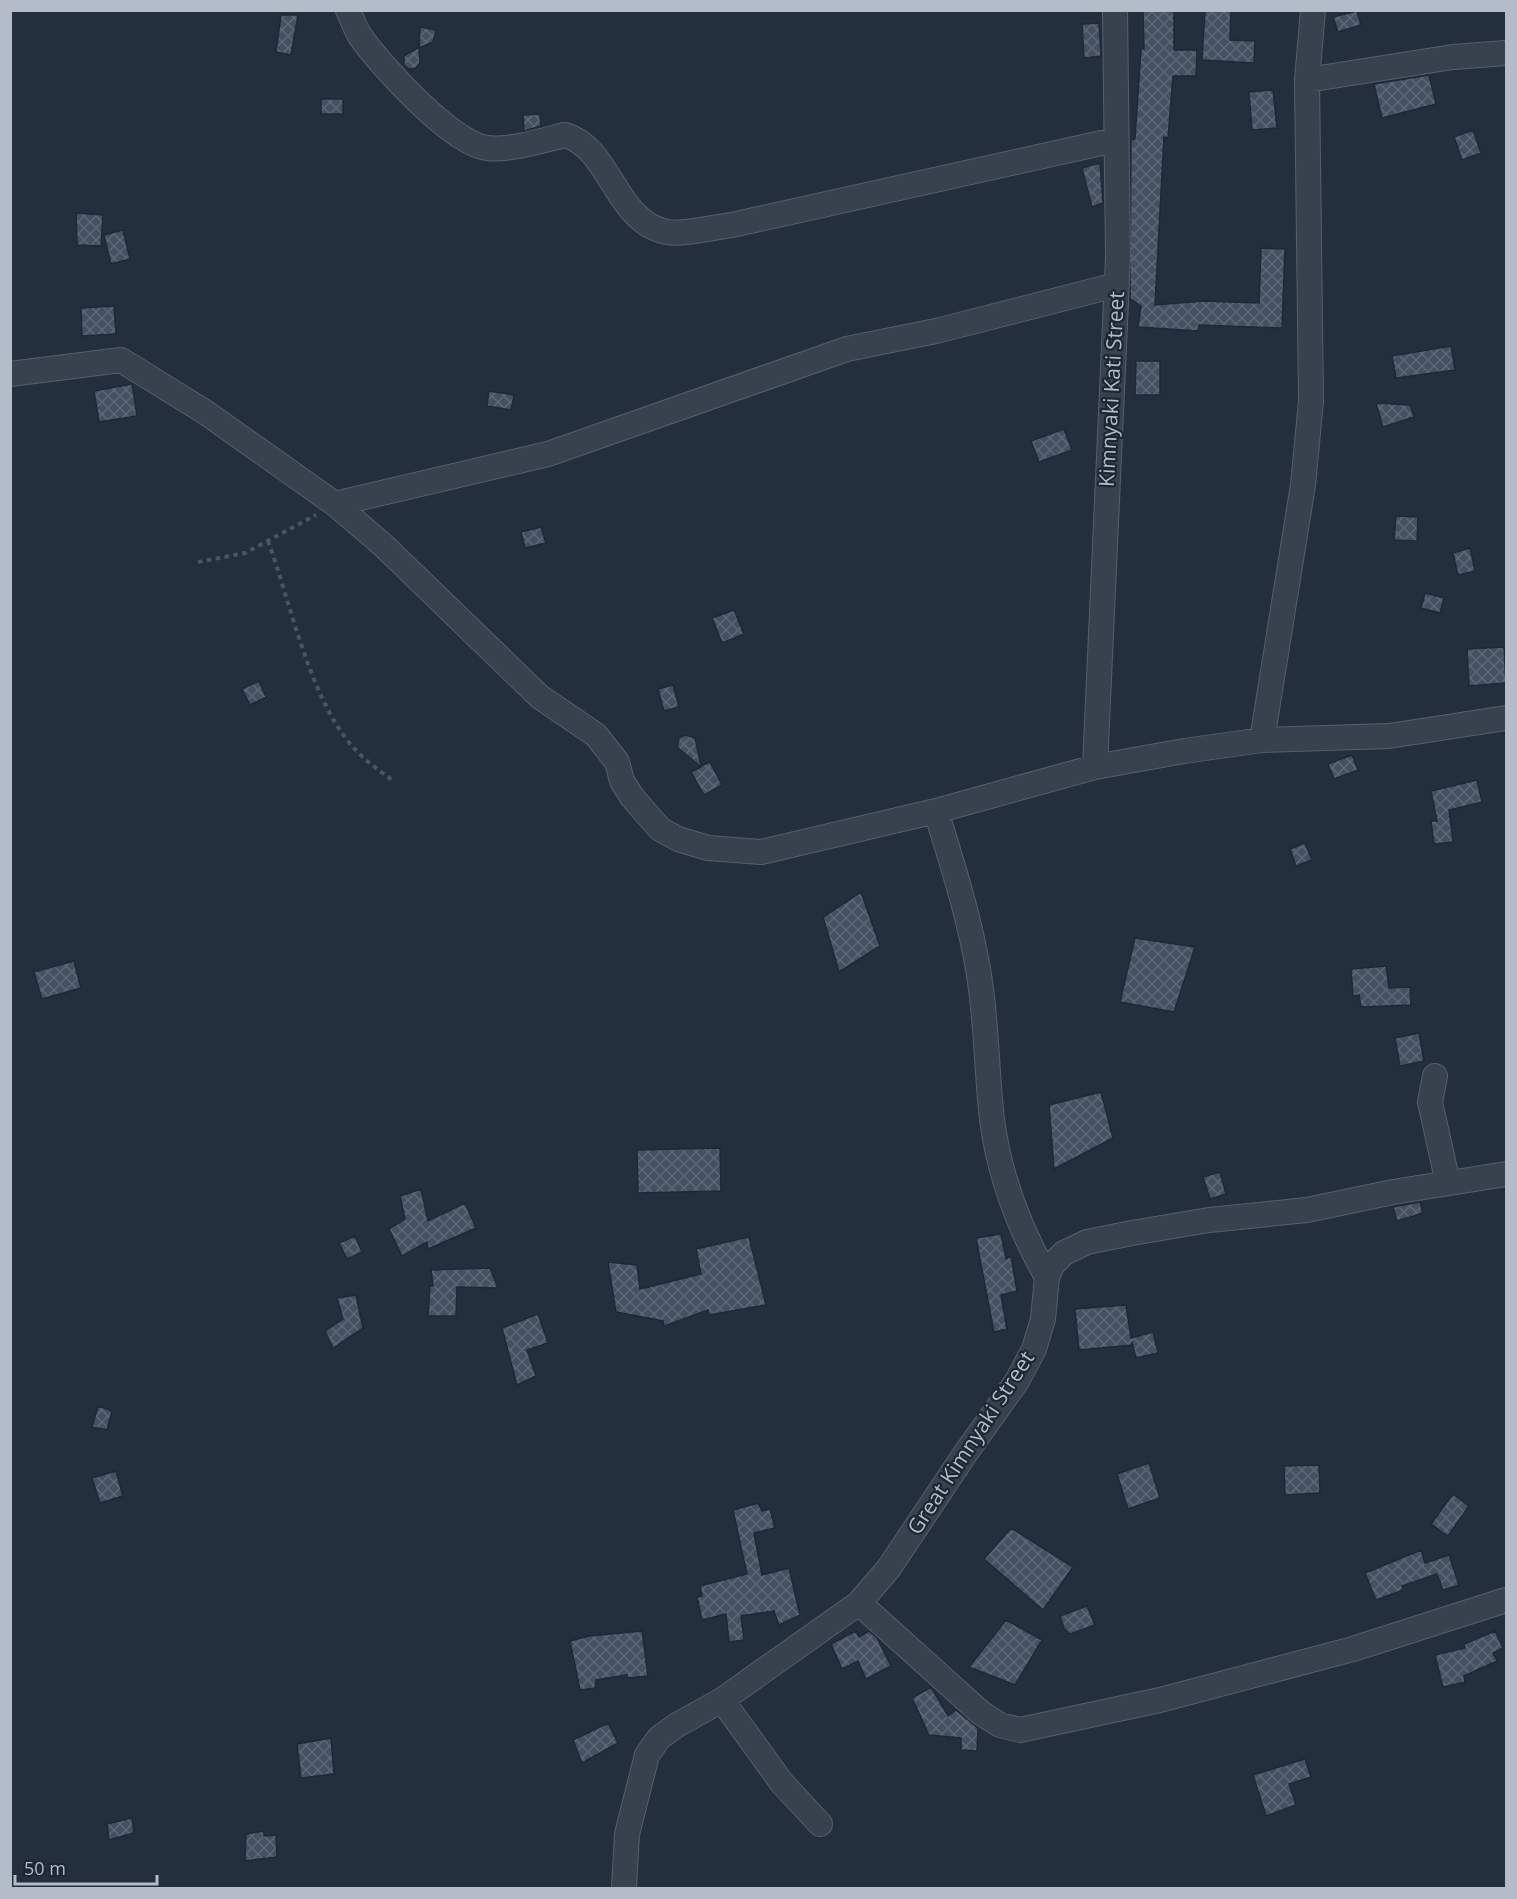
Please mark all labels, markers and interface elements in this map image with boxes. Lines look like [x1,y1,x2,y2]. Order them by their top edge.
street label: Kimnyaki Kati Street [1092,290,1130,487]
street label: Great Kimnyaki Street [900,1345,1040,1540]
scale bar [15,1848,158,1886]
text: 50 m [24,1856,66,1880]

